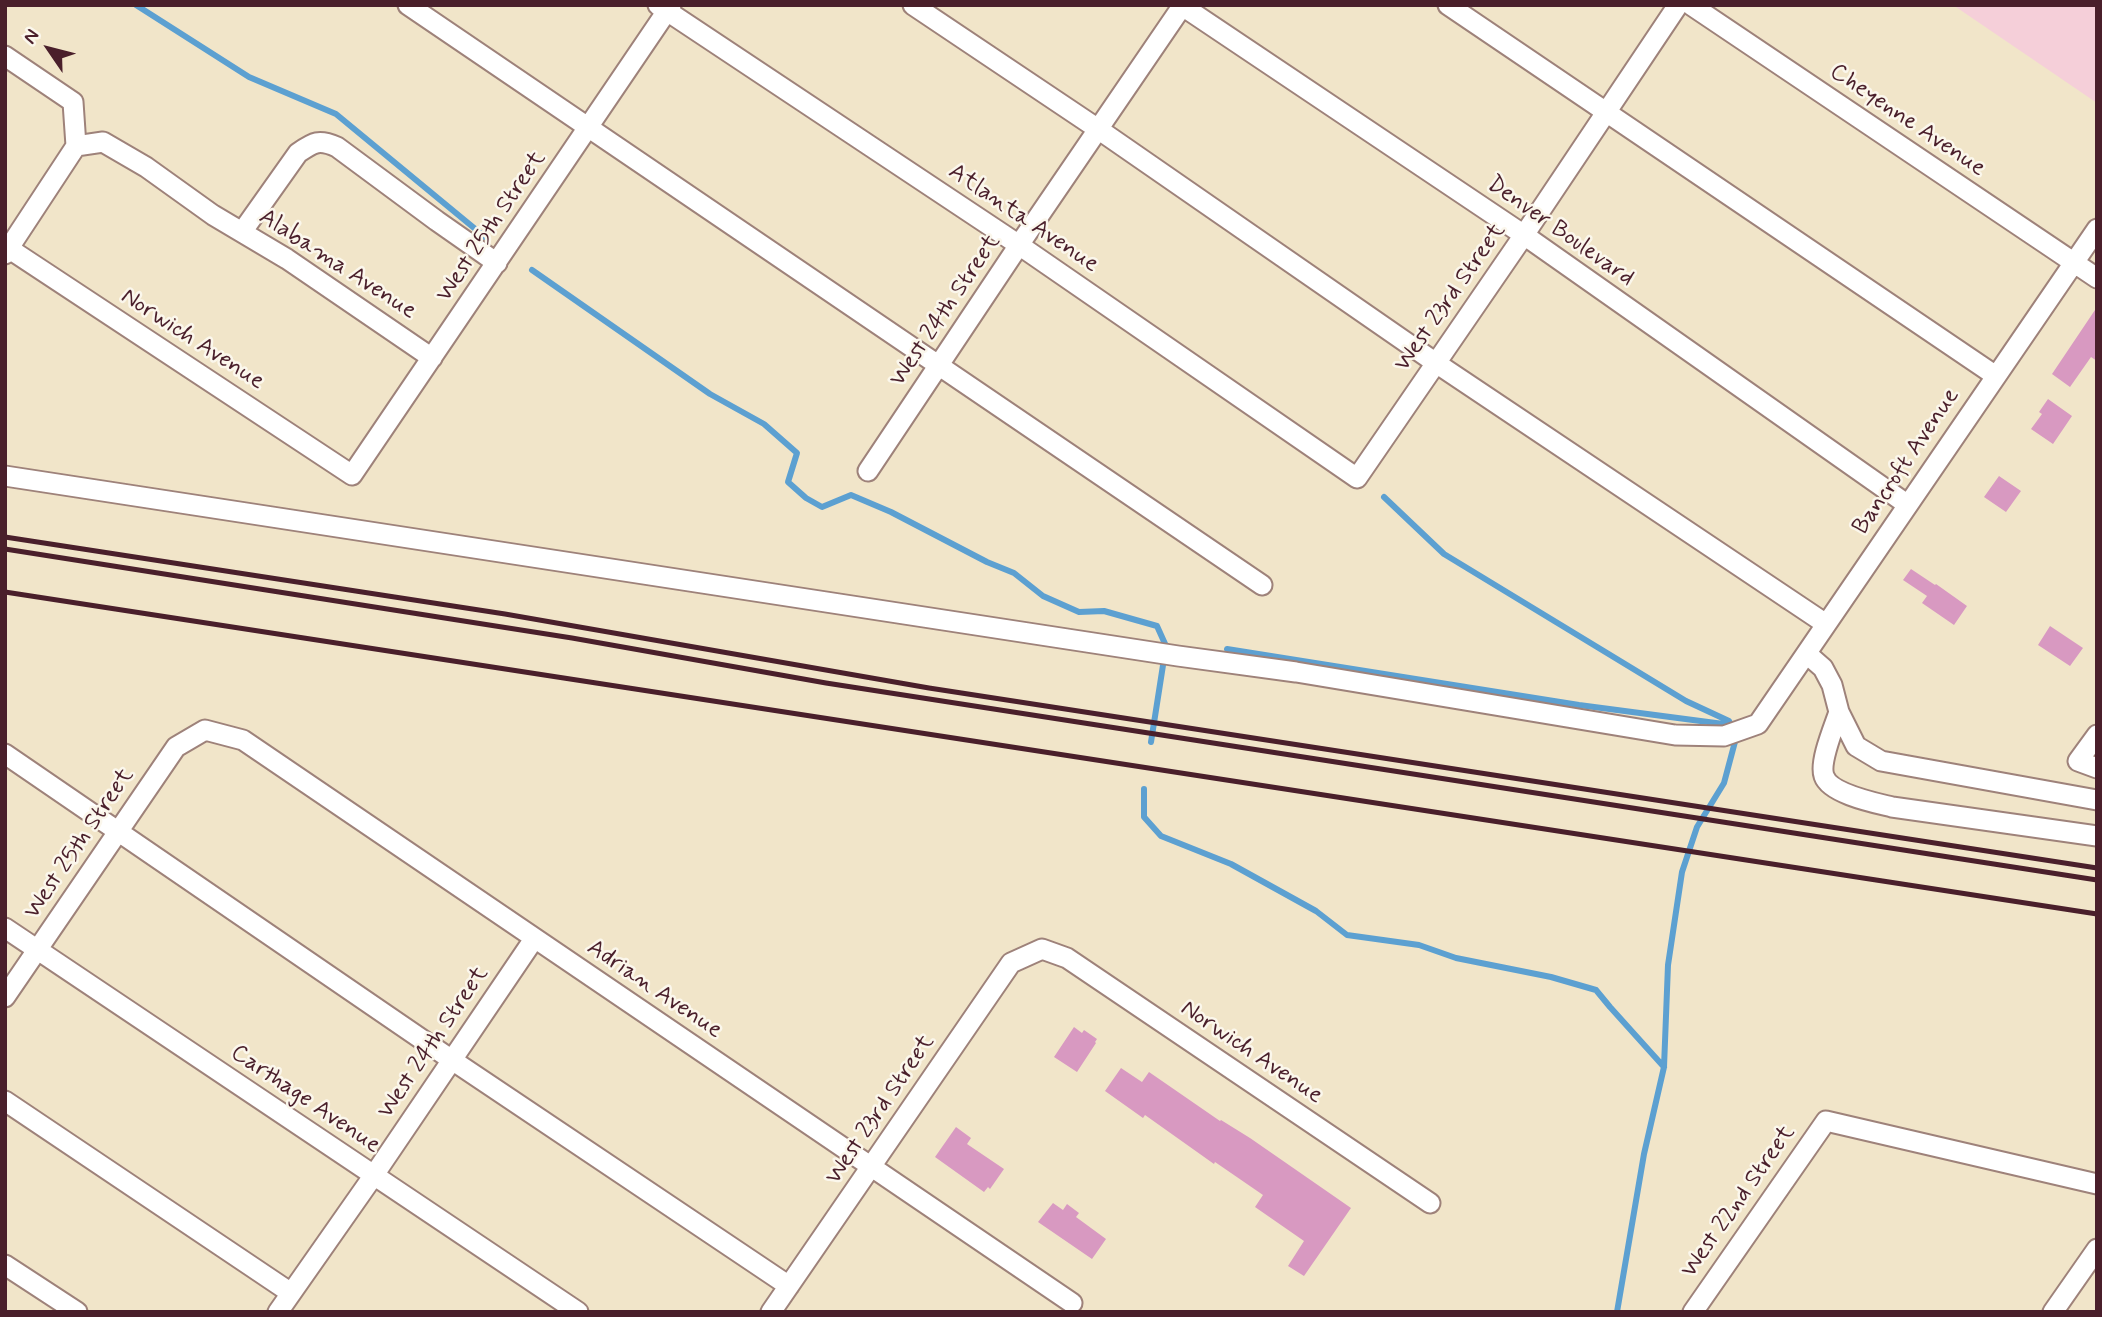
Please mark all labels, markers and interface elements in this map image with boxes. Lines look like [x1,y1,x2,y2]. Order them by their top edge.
north arrow [14,14,84,84]
text: N [18,24,45,49]
street label: Cheyenne Avenue [1824,58,1990,184]
street label: West 25th Street [431,146,553,308]
street label: Atlanta Avenue [942,158,1104,280]
street label: Denver Boulevard [1481,170,1639,294]
street label: Alabama Avenue [253,203,421,327]
street label: West 23rd Street [1389,218,1513,378]
street label: West 24th Street [884,229,1008,393]
street label: Norwich Avenue [115,283,269,397]
street label: Bancroft Avenue [1847,383,1967,541]
street label: West 25th Street [19,763,141,925]
street label: Adrian Avenue [581,934,727,1046]
street label: West 24th Street [372,961,496,1125]
street label: Norwich Avenue [1174,995,1328,1111]
street label: West 23rd Street [820,1030,942,1190]
street label: Carthage Avenue [224,1039,386,1161]
street label: West 22nd Street [1676,1120,1802,1284]

